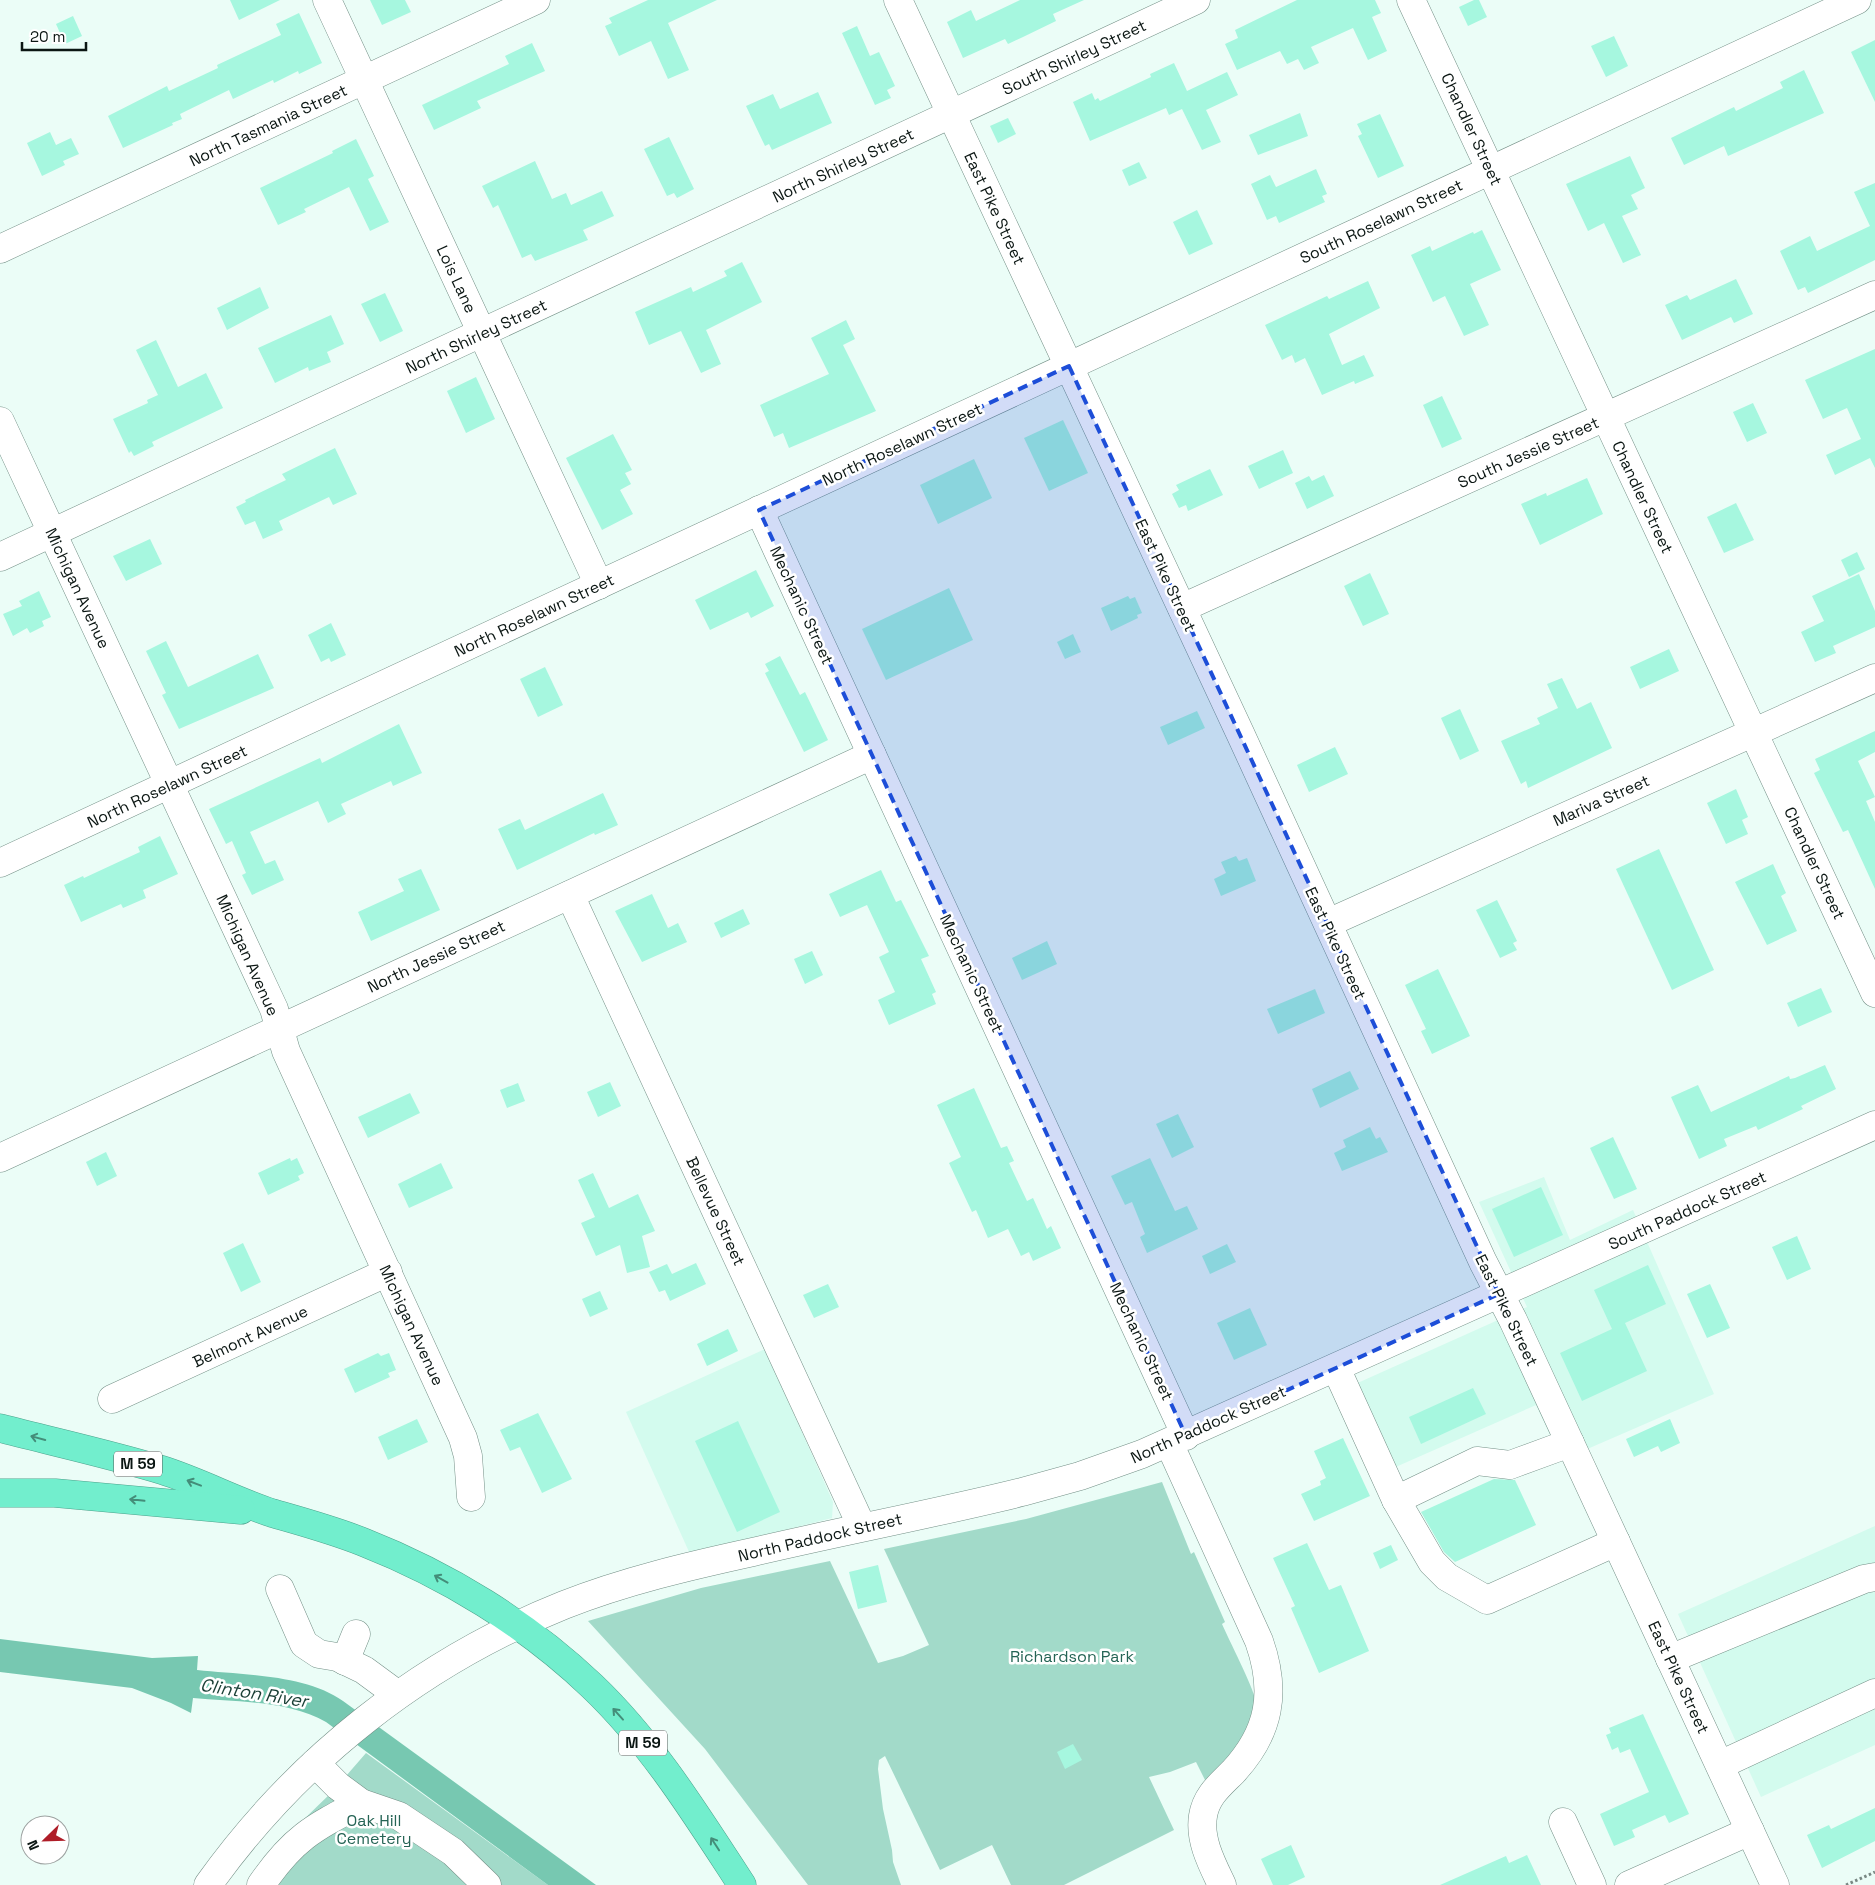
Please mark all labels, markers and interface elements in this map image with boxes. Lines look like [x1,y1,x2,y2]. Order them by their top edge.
street label: South Shirley Street [999,15,1150,100]
scale bar [22,20,86,52]
text: 20 m [30,27,65,46]
street label: Chandler Street [1436,70,1507,189]
street label: North Tasmania Street [186,80,351,171]
street label: North Shirley Street [769,123,917,207]
street label: East Pike Street [959,148,1030,268]
street label: South Roselawn Street [1296,174,1466,268]
street label: Lois Lane [432,242,481,316]
street label: North Shirley Street [402,294,550,378]
street label: North Roselawn Street [819,398,986,491]
street label: South Jessie Street [1454,412,1602,493]
street label: Chandler Street [1607,438,1678,557]
street label: East Pike Street [1130,515,1201,635]
street label: Michigan Avenue [40,525,115,652]
street label: Mechanic Street [765,543,838,668]
street label: North Roselawn Street [451,569,618,662]
street label: North Roselawn Street [84,740,251,833]
street label: Mariva Street [1550,770,1653,831]
street label: Chandler Street [1779,804,1850,923]
street label: East Pike Street [1300,883,1371,1003]
street label: Michigan Avenue [211,891,284,1019]
street label: Mechanic Street [935,911,1008,1036]
street label: North Jessie Street [364,915,508,998]
street label: Bellevue Street [681,1153,750,1269]
street label: South Paddock Street [1605,1166,1770,1255]
street label: East Pike Street [1470,1251,1543,1370]
street label: Michigan Avenue [374,1262,449,1389]
street label: Mechanic Street [1105,1279,1178,1404]
street label: Belmont Avenue [189,1301,311,1372]
street label: North Paddock Street [1127,1381,1289,1468]
one-way arrow [31,1433,47,1442]
road number: M 59 [114,1452,162,1476]
one-way arrow [187,1478,202,1487]
one-way arrow [129,1496,145,1505]
street label: North Paddock Street [736,1508,904,1567]
one-way arrow [434,1574,449,1583]
street label: East Pike Street [1643,1617,1714,1737]
park label: Richardson Park [1010,1646,1134,1667]
water label: Clinton River [199,1673,312,1713]
one-way arrow [612,1708,624,1721]
road number: M 59 [619,1730,667,1756]
park label: Oak Hill Cemetery [336,1810,412,1849]
north arrow [20,1815,70,1865]
text: N [23,1837,43,1853]
one-way arrow [710,1837,721,1851]

